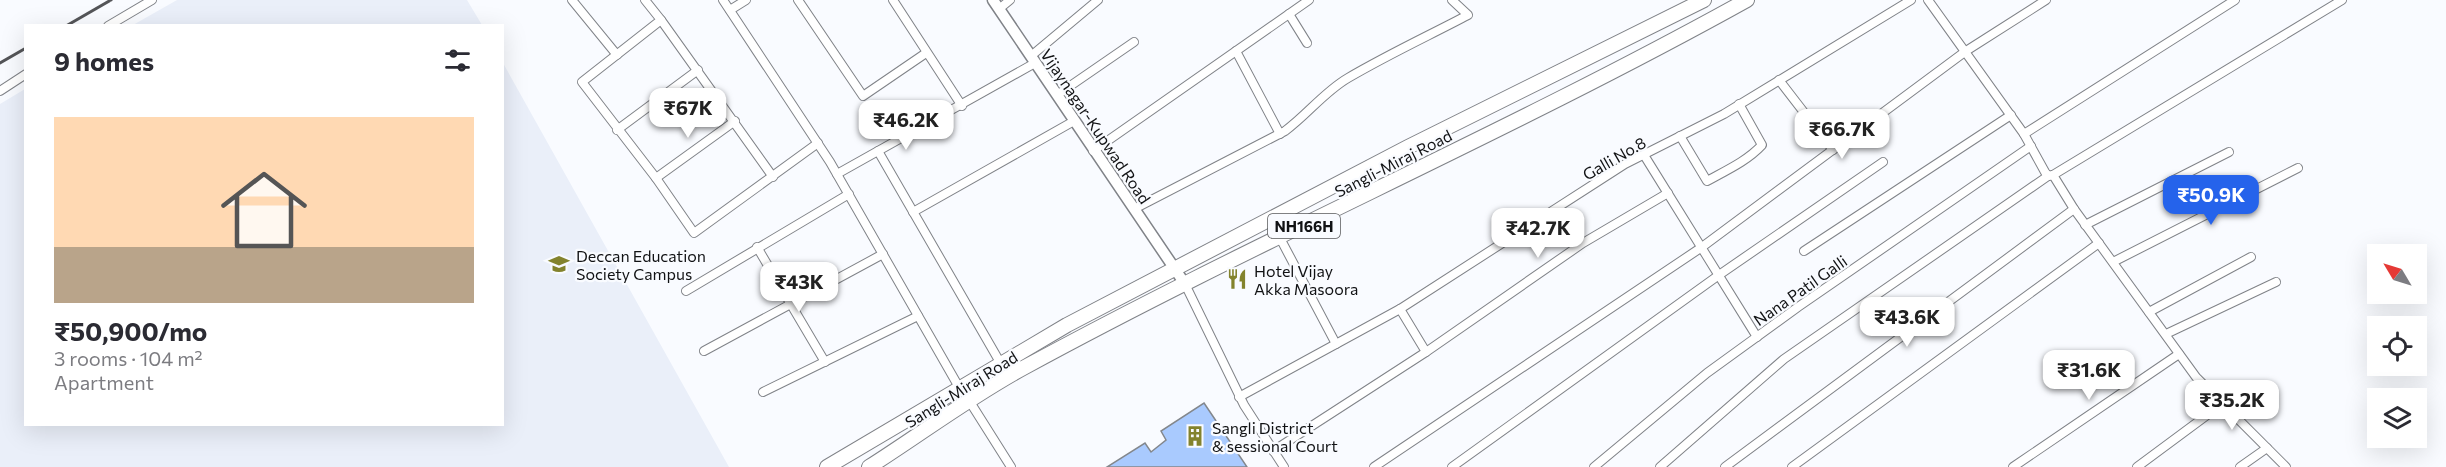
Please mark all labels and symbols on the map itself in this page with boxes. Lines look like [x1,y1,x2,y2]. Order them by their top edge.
street label: Vijaynagar-Kupwad Road [1037,45,1155,207]
pin: ₹67K [652,88,724,139]
pin: ₹46.2K [857,100,955,151]
pin: ₹66.7K [1793,109,1891,160]
street label: Sangli-Miraj Road [1331,125,1455,201]
street label: Galli No.8 [1579,132,1649,184]
pin: ₹50.9K [2162,175,2260,226]
pin: ₹42.7K [1489,208,1587,259]
road number: NH166H [1268,214,1340,238]
north arrow [2367,244,2427,304]
place label: Deccan Education Society Campus [576,246,706,283]
street label: Nana Patil Galli [1750,251,1850,329]
school or university icon: Deccan Education Society Campus [547,252,571,276]
place label: Hotel Vijay Akka Masoora [1254,261,1358,298]
pin: ₹43K [763,262,835,313]
restaurant icon: Hotel Vijay Akka Masoora [1225,267,1249,291]
pin: ₹43.6K [1858,297,1956,348]
street label: Sangli-Miraj Road [901,347,1021,431]
pin: ₹31.6K [2040,350,2138,401]
pin: ₹35.2K [2183,380,2281,431]
place label: Sangli District & sessional Court [1212,418,1338,455]
building icon: Sangli District & sessional Court [1183,424,1207,448]

